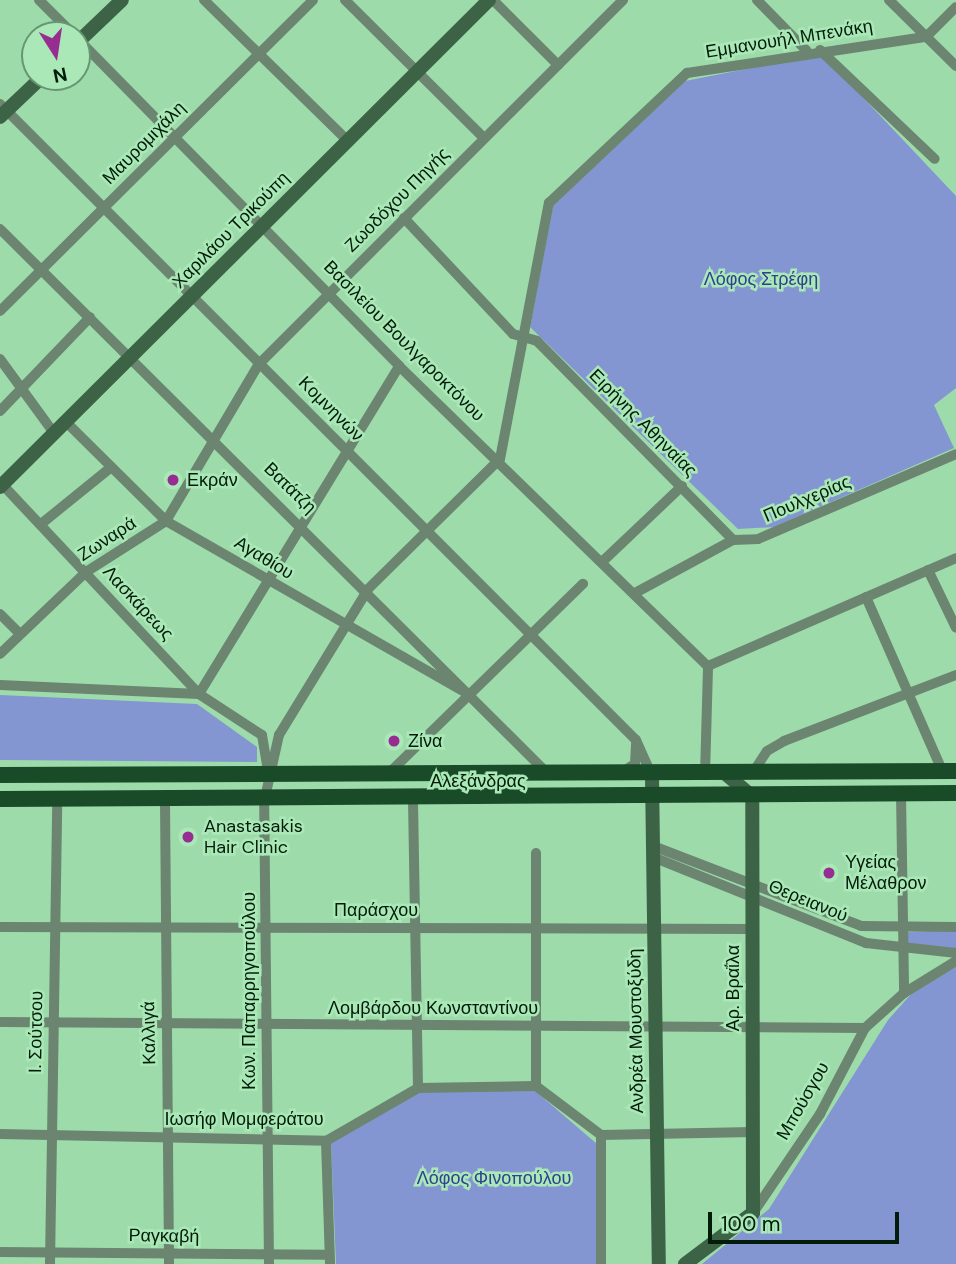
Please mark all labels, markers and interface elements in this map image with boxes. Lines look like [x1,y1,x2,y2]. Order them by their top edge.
street label: Εμμανουήλ Μπενάκη [704,15,874,63]
north arrow [21,21,91,91]
text: N [51,61,69,89]
street label: Μαυρομιχάλη [98,97,190,189]
street label: Ζωοδόχου Πηγής [340,143,454,257]
street label: Χαριλάου Τρικούπη [168,167,294,293]
street label: Βασιλείου Βουλγαροκτόνου [319,256,489,426]
park label: Λόφος Στρέφη [704,268,818,290]
street label: Ειρήνης Αθηναίας [585,365,701,481]
street label: Κομνηνών [294,372,368,446]
street label: Βατάτζη [259,458,321,518]
place label: Εκράν [187,469,238,491]
street label: Πουλχερίας [760,471,854,527]
marker: Εκράν [165,472,181,488]
street label: Ζωναρά [74,512,140,566]
street label: Αγαθίου [231,532,297,584]
street label: Λασκάρεως [98,561,178,645]
place label: Ζίνα [408,730,442,752]
marker: Ζίνα [386,733,402,749]
street label: Αλεξάνδρας [430,770,526,792]
place label: Anastasakis Hair Clinic [204,816,303,858]
marker: Anastasakis Hair Clinic [178,827,198,847]
place label: Υγείας Μέλαθρον [845,852,926,894]
marker: Υγείας Μέλαθρον [819,863,839,883]
street label: Θερειανού [765,875,851,927]
street label: Κων. Παπαρρηγοπούλου [238,892,260,1090]
street label: Παράσχου [334,899,418,921]
street label: Αρ. Βραΐλα [722,945,744,1031]
street label: Ανδρέα Μουστοξύδη [624,948,648,1114]
street label: Ι. Σούτσου [24,991,48,1073]
street label: Λομβάρδου Κωνσταντίνου [328,997,538,1019]
street label: Καλλιγά [138,1001,160,1065]
street label: Μπούσγου [772,1058,834,1144]
street label: Ιωσήφ Μομφεράτου [164,1108,324,1130]
park label: Λόφος Φινοπούλου [417,1167,571,1189]
scale bar [711,1198,902,1242]
text: 100 m [721,1210,781,1238]
street label: Ραγκαβή [128,1225,200,1247]

